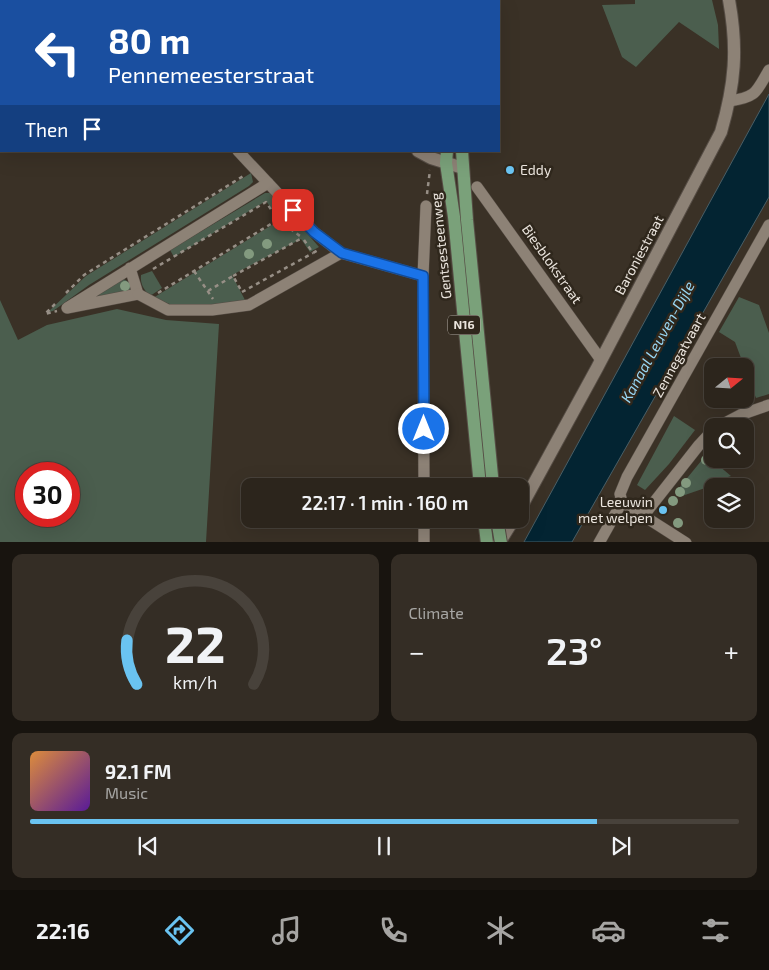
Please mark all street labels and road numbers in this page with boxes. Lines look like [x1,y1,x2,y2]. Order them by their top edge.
street label: Gentsesteenweg [426,192,455,300]
street label: Baroniestraat [610,212,667,297]
street label: Biesblokstraat [519,221,586,307]
street label: Zennegatvaart [648,310,709,400]
road number: N16 [448,316,480,334]

